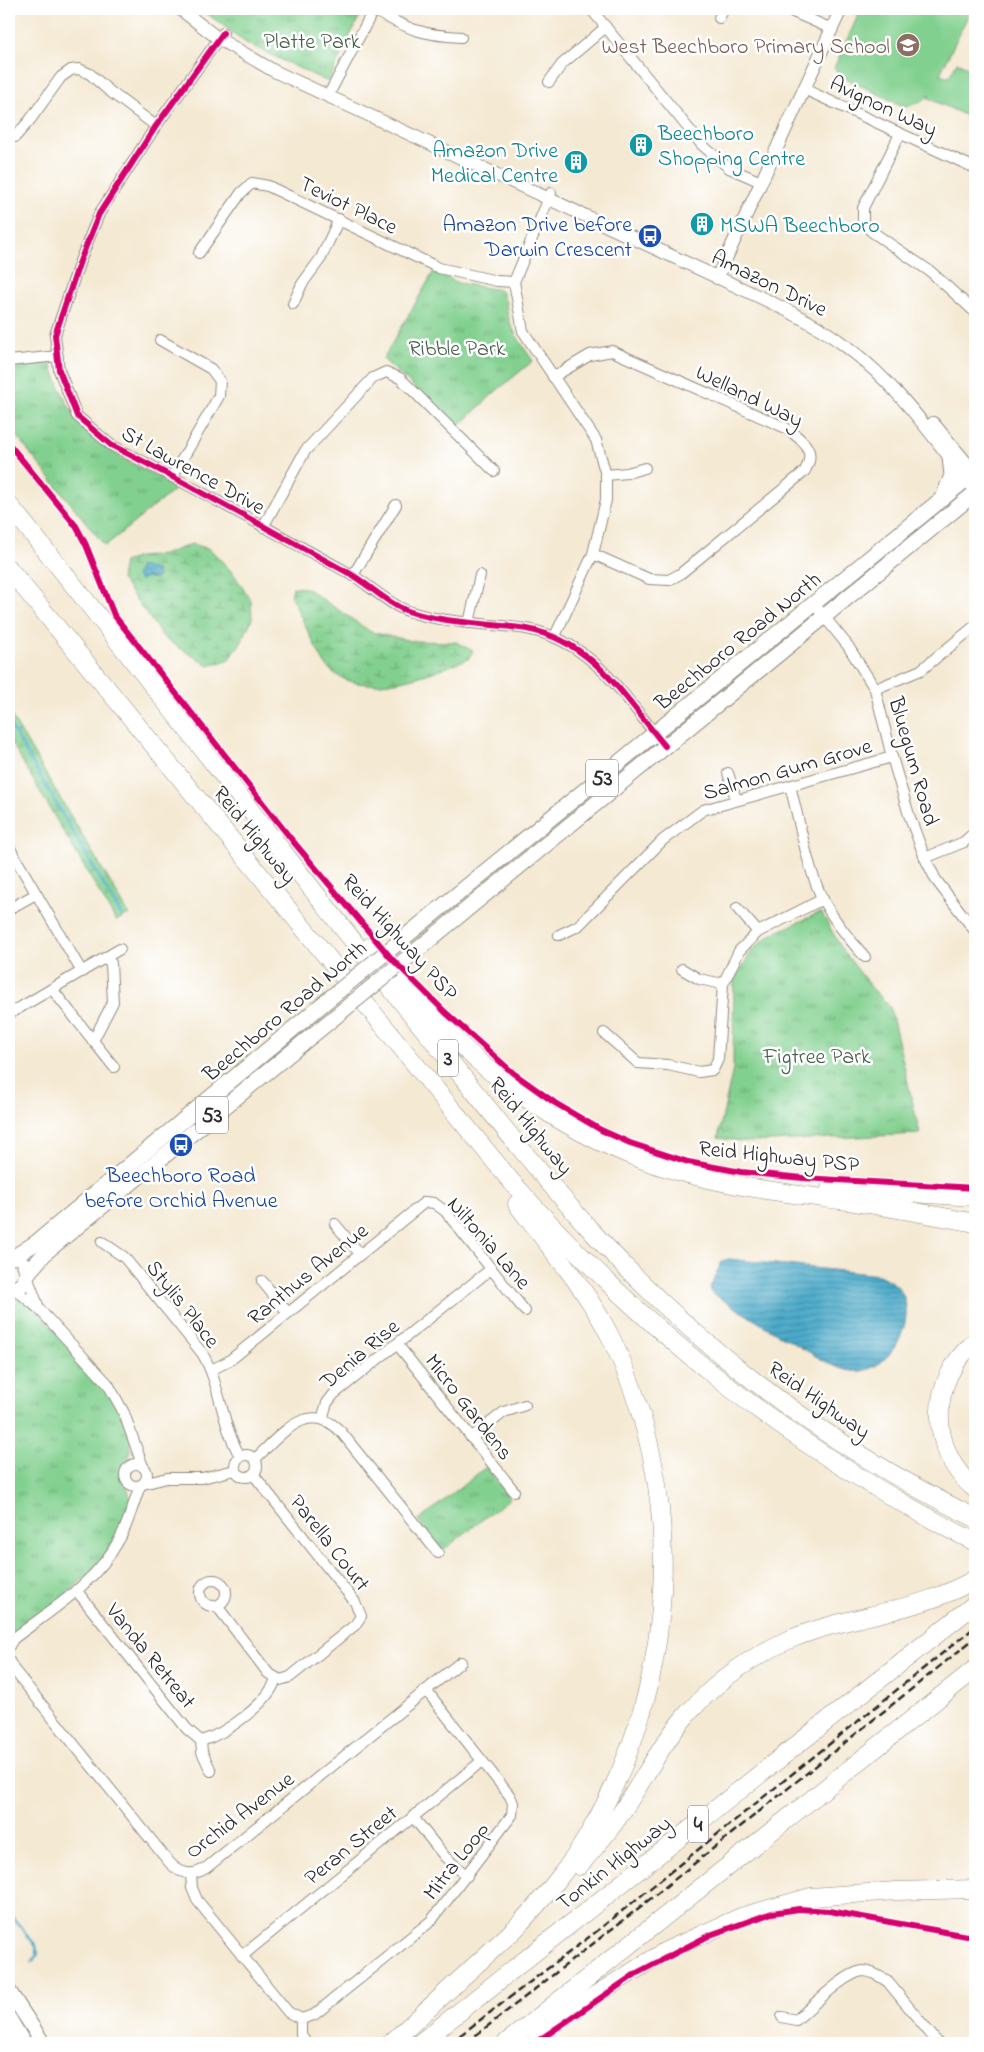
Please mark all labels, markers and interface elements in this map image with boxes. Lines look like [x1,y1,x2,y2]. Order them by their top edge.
park label: Platte Park [264,27,361,59]
place label: West Beechboro Primary School [601,32,890,65]
school or university icon: West Beechboro Primary School [895,32,921,58]
street label: Avignon Way [823,69,942,148]
place label: Beechboro Shopping Centre [657,119,805,177]
building icon: Beechboro Shopping Centre [628,132,654,158]
place label: Amazon Drive Medical Centre [431,136,558,193]
building icon: Amazon Drive Medical Centre [563,149,589,175]
street label: Teviot Place [293,169,402,244]
place label: Amazon Drive before Darwin Crescent [443,210,633,267]
building icon: MSWA Beechboro [689,211,715,237]
place label: MSWA Beechboro [720,211,880,243]
bus stop icon: Amazon Drive before Darwin Crescent [637,223,663,249]
street label: Amazon Drive [705,243,832,327]
park label: Ribble Park [409,334,506,366]
street label: Welland Way [689,358,808,438]
street label: St Lawrence Drive [115,419,270,524]
street label: Beechboro Road North [648,565,829,720]
street label: Bluegum Road [877,693,946,830]
street label: Salmon Gum Grove [700,731,876,810]
road number: 53 [586,760,618,796]
street label: Reid Highway [203,780,303,893]
street label: Reid Highway PSP [332,867,465,1010]
street label: Beechboro Road North [196,934,375,1091]
road number: 3 [438,1040,458,1076]
park label: Figtree Park [762,1042,871,1075]
street label: Reid Highway [479,1071,579,1184]
road number: 53 [196,1096,228,1134]
bus stop icon: Beechboro Road before Orchid Avenue [168,1132,194,1158]
street label: Reid Highway PSP [697,1134,861,1183]
place label: Beechboro Road before Orchid Avenue [84,1161,278,1218]
street label: Niltonia Lane [438,1190,537,1298]
street label: Ranthus Avenue [241,1216,376,1334]
street label: Stylis Place [136,1254,227,1357]
street label: Denia Rise [313,1312,408,1399]
street label: Micro Gardens [416,1348,520,1468]
street label: Reid Highway [760,1354,876,1449]
street label: Parella Court [281,1489,377,1599]
street label: Vanda Retreat [96,1596,203,1717]
street label: Orchid Avenue [180,1765,302,1868]
street label: Peran Street [298,1798,406,1894]
road number: 4 [688,1806,708,1842]
street label: Tonkin Highway [550,1809,680,1920]
street label: Mitra Loop [416,1816,498,1908]

